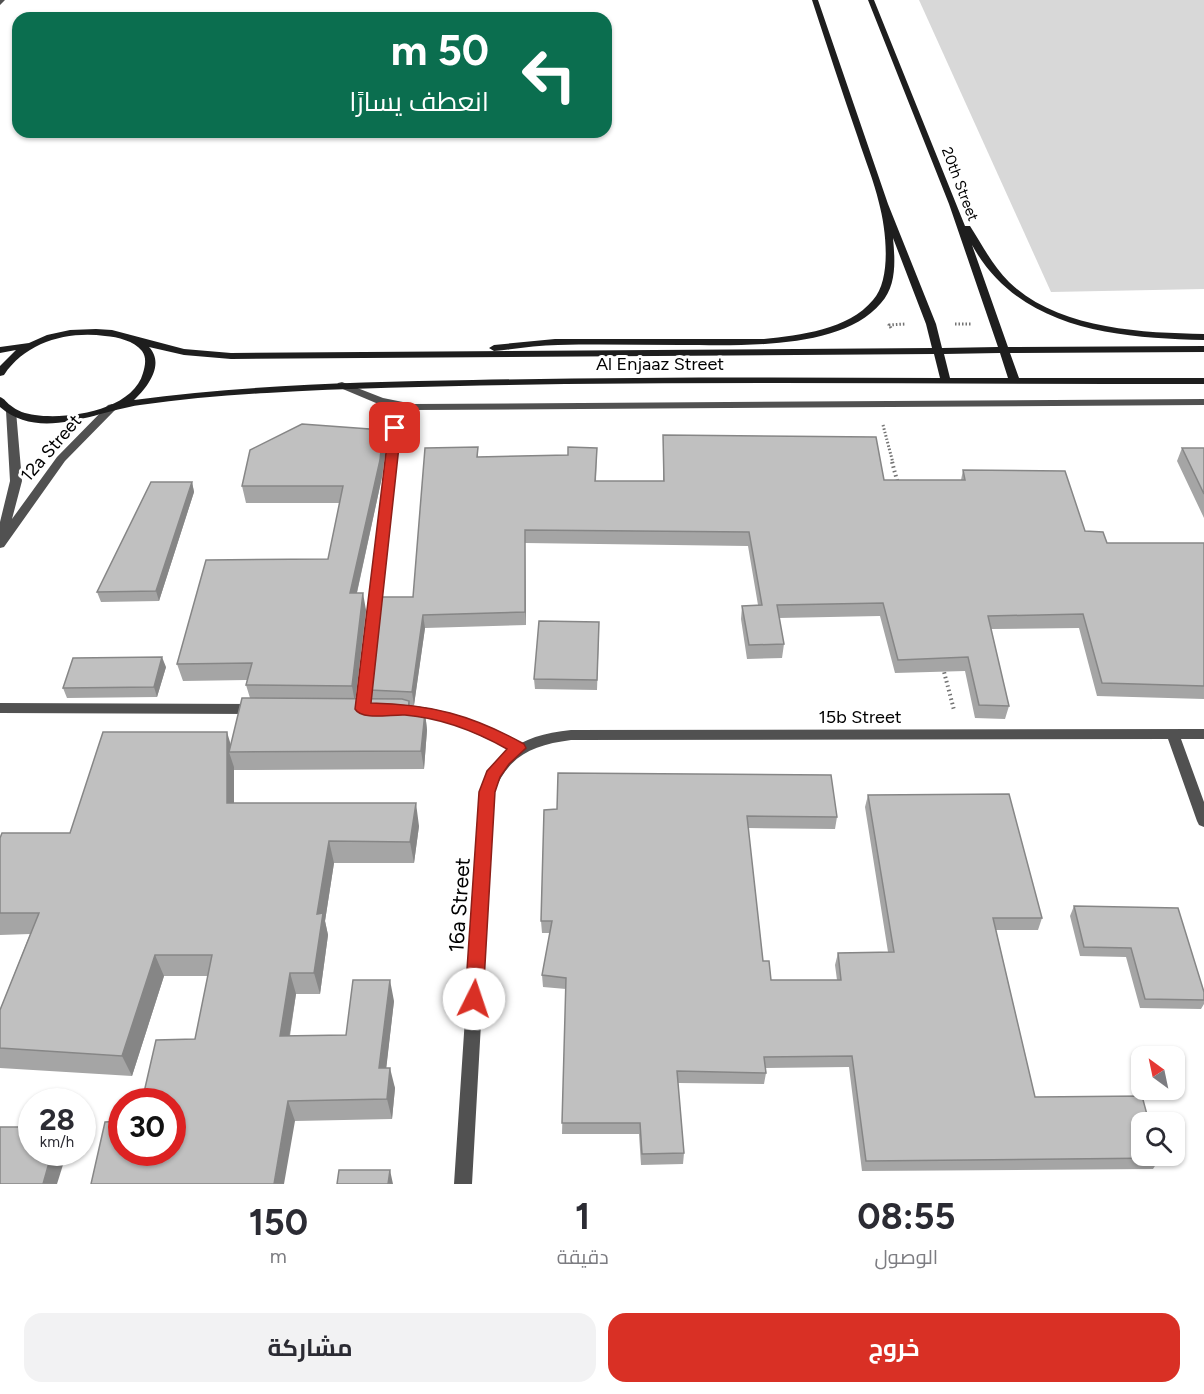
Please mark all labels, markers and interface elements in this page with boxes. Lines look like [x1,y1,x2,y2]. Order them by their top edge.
text: 50 m [391,25,489,76]
icon: left [510,36,588,114]
text: انعطف يسارًا [349,85,489,118]
street label: 20th Street [938,144,982,224]
street label: Al Enjaaz Street [596,353,724,375]
pin [369,402,420,453]
street label: 12a Street [16,410,86,486]
icon: arrive [378,411,411,444]
street label: 15b Street [818,706,902,728]
street label: 16a Street [443,857,475,953]
position arrow [442,967,506,1031]
north arrow [1131,1046,1185,1100]
map controls [1131,1046,1185,1166]
speed limit sign: 30 [108,1088,186,1166]
text: 28 [39,1101,75,1138]
button: search [1131,1112,1185,1166]
text: km/h [40,1133,74,1151]
text: 1 [575,1195,590,1238]
text: 08:55 [857,1195,955,1238]
text: 150 [249,1201,308,1244]
text: m [270,1244,287,1268]
text: دقيقة [557,1245,609,1269]
text: الوصول [874,1245,938,1269]
button: مشاركة [24,1313,596,1382]
button: خروج [608,1313,1180,1382]

